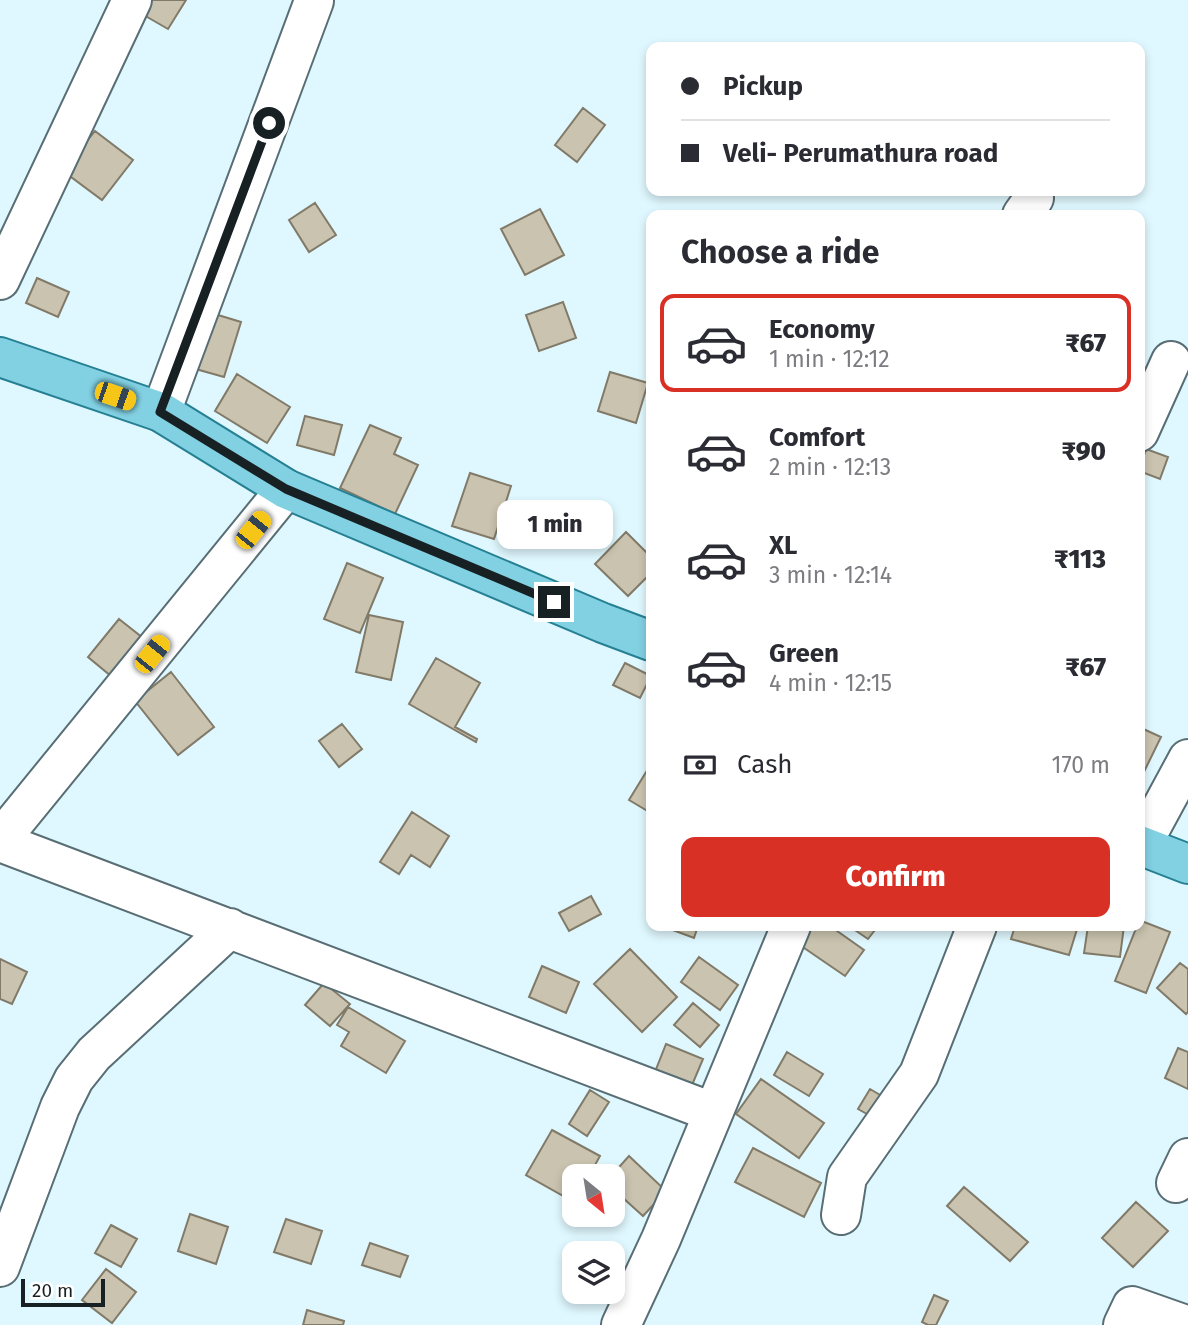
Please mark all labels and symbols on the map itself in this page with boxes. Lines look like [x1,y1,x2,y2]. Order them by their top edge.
route start [253,107,285,139]
car [92,379,139,413]
callout: 1 min [496,500,612,550]
car [232,507,275,553]
route end [538,586,570,618]
car [131,631,174,677]
north arrow [562,1164,625,1227]
scale bar [21,1276,105,1308]

